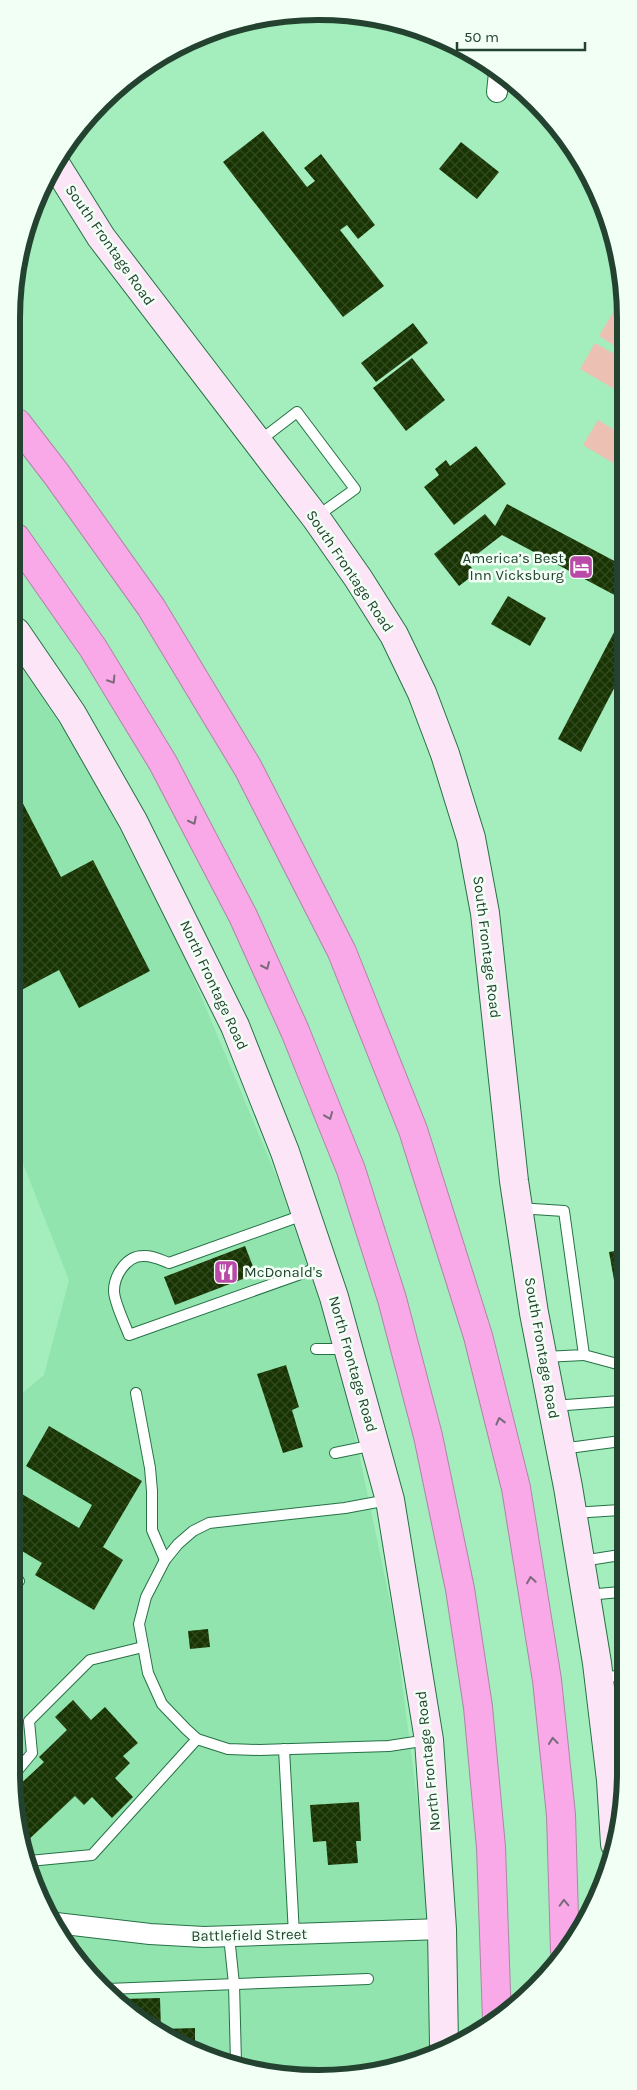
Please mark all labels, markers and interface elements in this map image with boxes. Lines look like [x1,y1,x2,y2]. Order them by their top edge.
scale bar [457,20,584,52]
text: 50 m [464,28,499,46]
street label: South Frontage Road [62,181,158,309]
street label: South Frontage Road [302,507,398,635]
place label: America’s Best Inn Vicksburg [463,549,565,584]
hotel icon: America’s Best Inn Vicksburg [568,554,594,580]
one-way arrow [106,674,116,683]
one-way arrow [187,815,197,824]
street label: South Frontage Road [469,875,505,1019]
street label: North Frontage Road [176,917,252,1053]
one-way arrow [259,961,270,970]
one-way arrow [323,1111,333,1119]
restaurant icon: McDonald's [213,1259,239,1285]
place label: McDonald's [244,1263,323,1281]
street label: South Frontage Road [521,1276,563,1420]
street label: North Frontage Road [325,1294,381,1434]
one-way arrow [495,1417,505,1425]
one-way arrow [526,1575,537,1583]
street label: North Frontage Road [412,1690,444,1832]
one-way arrow [548,1736,559,1744]
one-way arrow [558,1899,569,1907]
street label: Battlefield Street [191,1925,307,1945]

